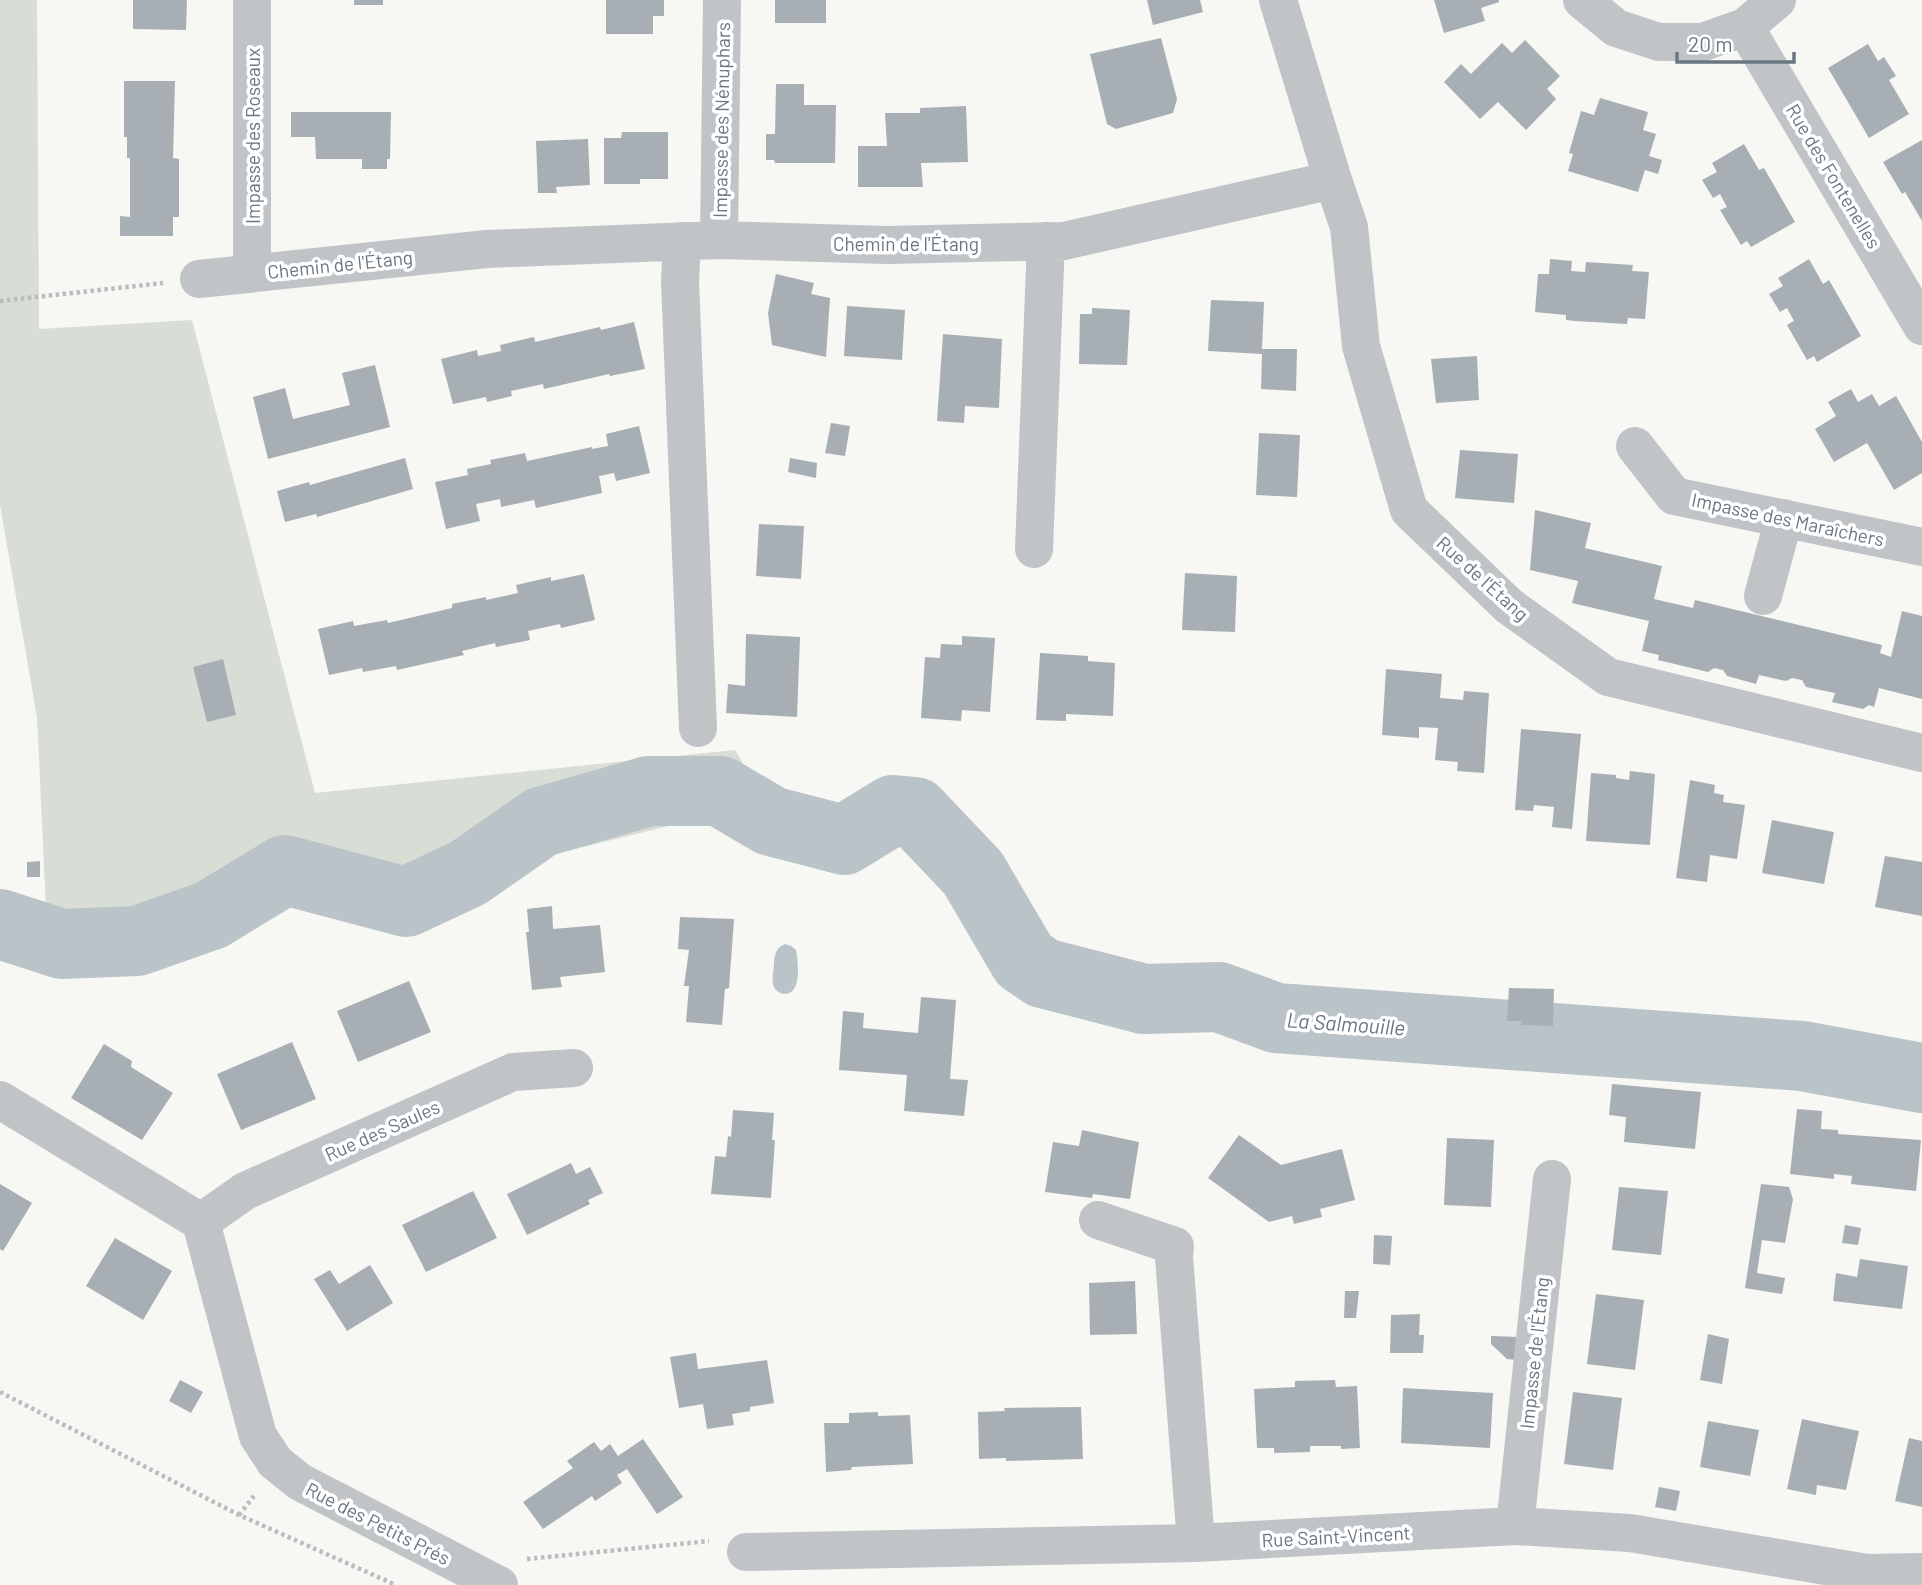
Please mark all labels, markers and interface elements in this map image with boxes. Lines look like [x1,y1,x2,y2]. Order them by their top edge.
scale bar [1677,21,1794,65]
street label: Impasse des Nénuphars [708,22,734,218]
text: 20 m [1688,31,1733,56]
street label: Impasse des Roseaux [241,48,264,224]
street label: Rue des Fontenelles [1782,100,1886,252]
street label: Chemin de l'Étang [833,232,979,255]
street label: Chemin de l'Étang [266,245,414,283]
street label: Impasse des Maraîchers [1690,487,1886,551]
street label: Rue de l'Étang [1432,531,1534,625]
water label: La Salmouille [1286,1006,1406,1040]
street label: Rue des Saules [321,1094,443,1166]
street label: Impasse de l'Étang [1515,1276,1553,1430]
street label: Rue des Petits Prés [302,1477,454,1569]
street label: Rue Saint-Vincent [1261,1521,1411,1551]

